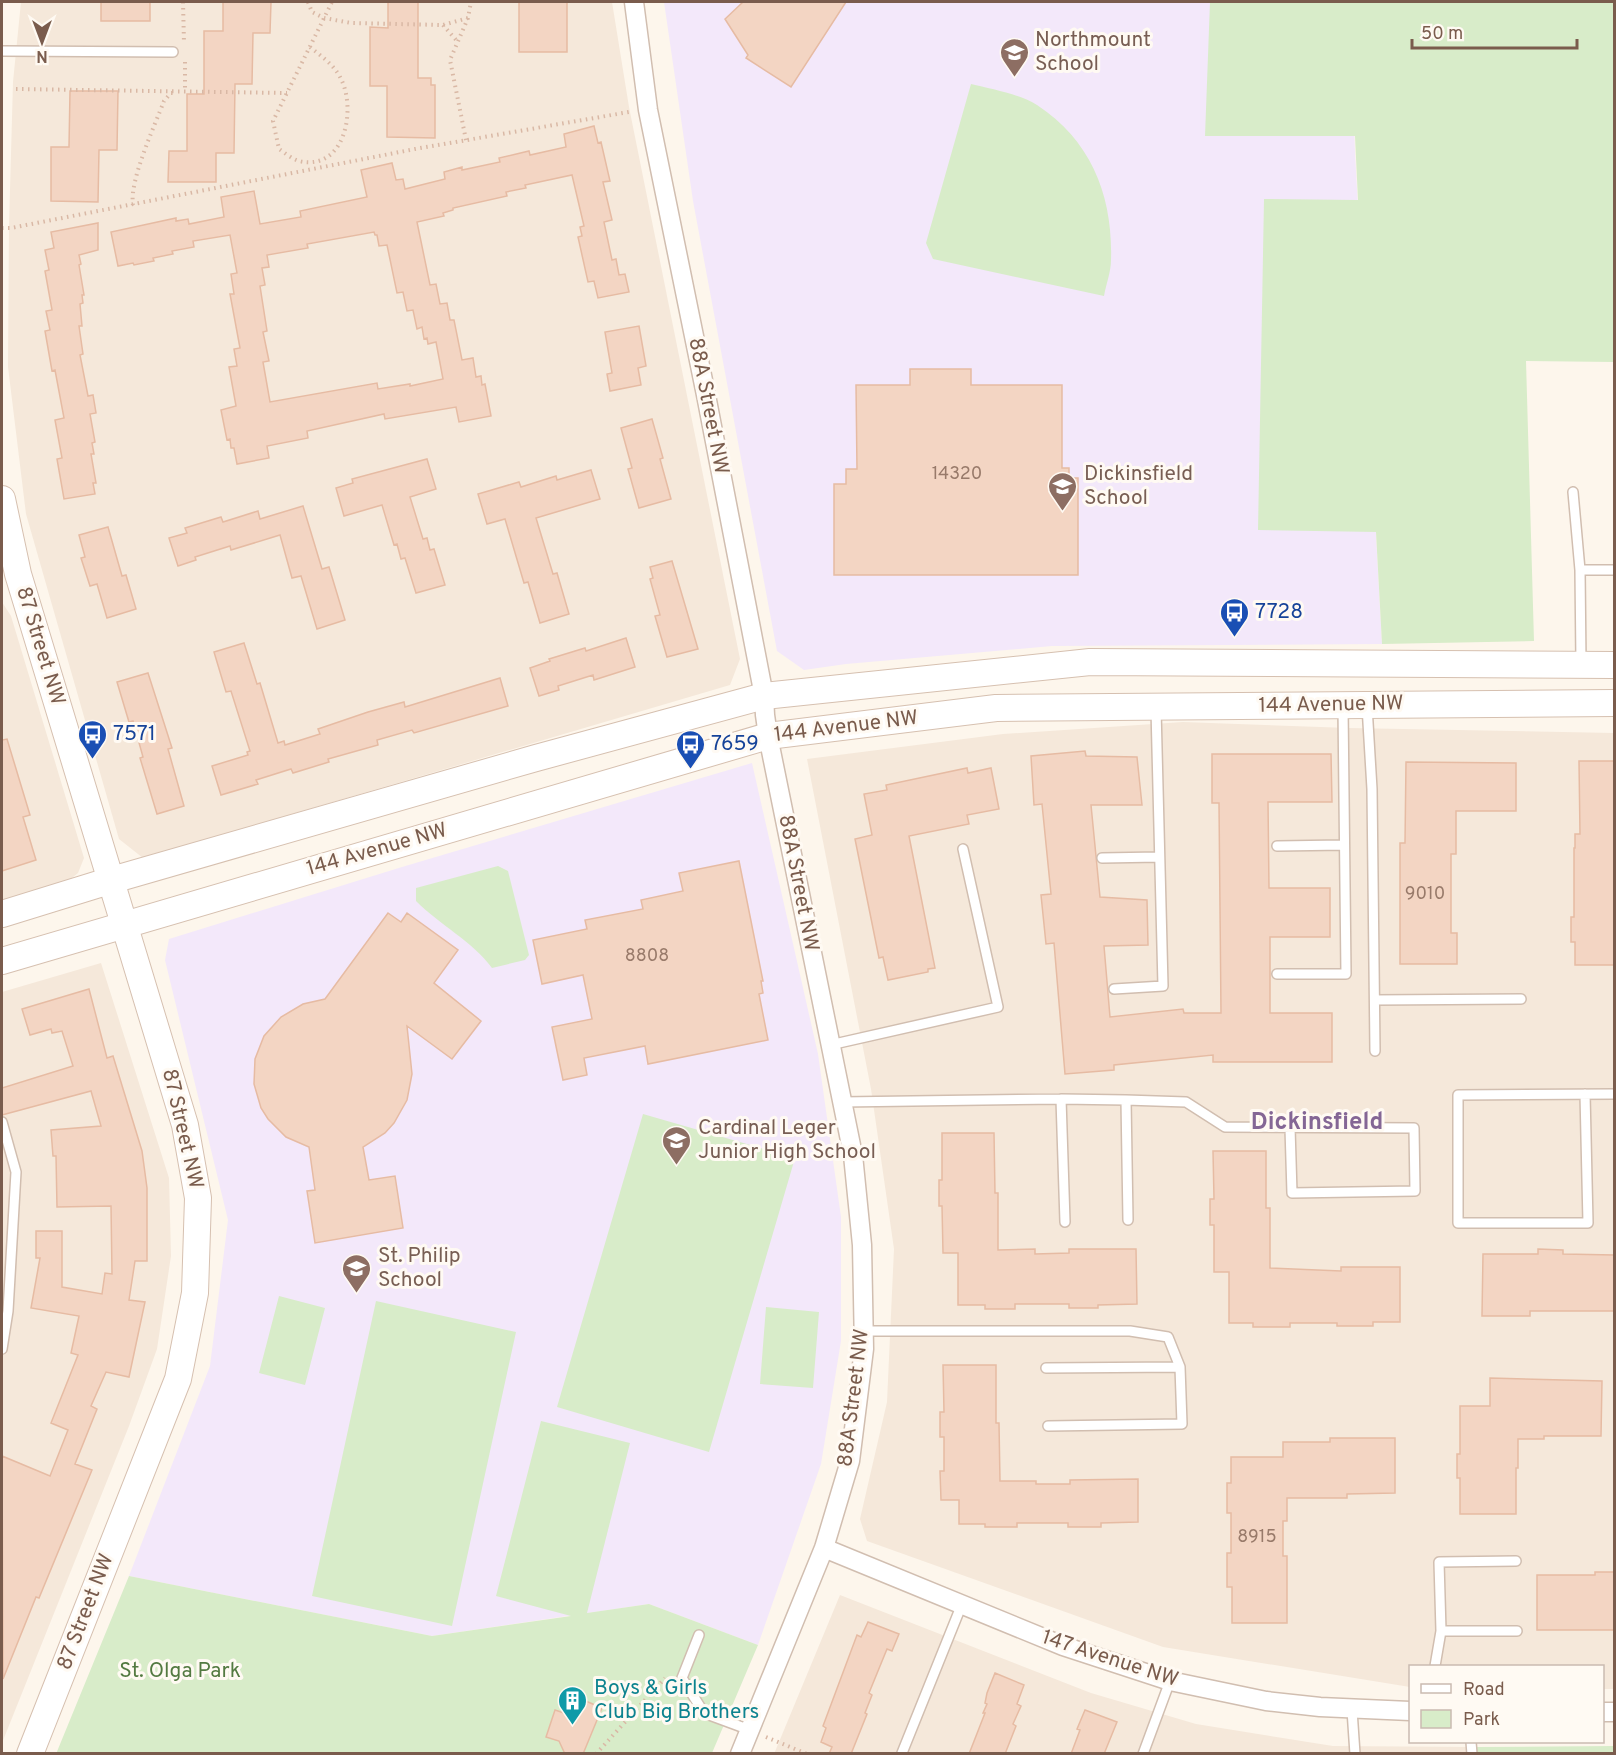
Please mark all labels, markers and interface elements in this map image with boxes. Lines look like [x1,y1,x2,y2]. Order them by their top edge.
north arrow [12,12,72,72]
scale bar [1412,12,1577,50]
text: 50 m [1421,23,1463,46]
place label: Northmount School [1035,27,1151,78]
school or university icon: Northmount School [998,36,1030,78]
text: N [36,45,48,65]
street label: 88A Street NW [682,335,734,477]
place label: Dickinsfield School [1084,461,1193,512]
house number: 14320 [932,463,982,486]
school or university icon: Dickinsfield School [1047,470,1079,512]
street label: 87 Street NW [9,583,71,709]
bus stop icon: 7728 [1218,596,1250,638]
place label: 7728 [1255,599,1303,626]
street label: 144 Avenue NW [1258,690,1404,720]
street label: 144 Avenue NW [772,705,920,749]
bus stop icon: 7571 [76,718,108,760]
place label: 7571 [113,721,156,748]
bus stop icon: 7659 [674,728,706,770]
place label: 7659 [711,731,759,758]
street label: 88A Street NW [772,812,824,954]
street label: 144 Avenue NW [304,817,450,883]
house number: 9010 [1405,883,1445,906]
house number: 8808 [625,945,669,968]
street label: 87 Street NW [155,1066,209,1192]
district label: Dickinsfield [1251,1108,1383,1138]
place label: Cardinal Leger Junior High School [698,1115,876,1166]
school or university icon: Cardinal Leger Junior High School [661,1124,693,1166]
place label: St. Philip School [378,1243,461,1294]
school or university icon: St. Philip School [341,1252,373,1294]
street label: 88A Street NW [832,1327,876,1469]
house number: 8915 [1237,1526,1277,1549]
street label: 87 Street NW [51,1550,121,1674]
street label: 147 Avenue NW [1038,1624,1182,1694]
park label: St. Olga Park [119,1658,241,1685]
legend [1409,1665,1604,1743]
place label: Boys & Girls Club Big Brothers [594,1675,759,1726]
text: Road [1463,1679,1505,1702]
building icon: Boys & Girls Club Big Brothers [557,1684,589,1726]
text: Park [1463,1709,1500,1732]

